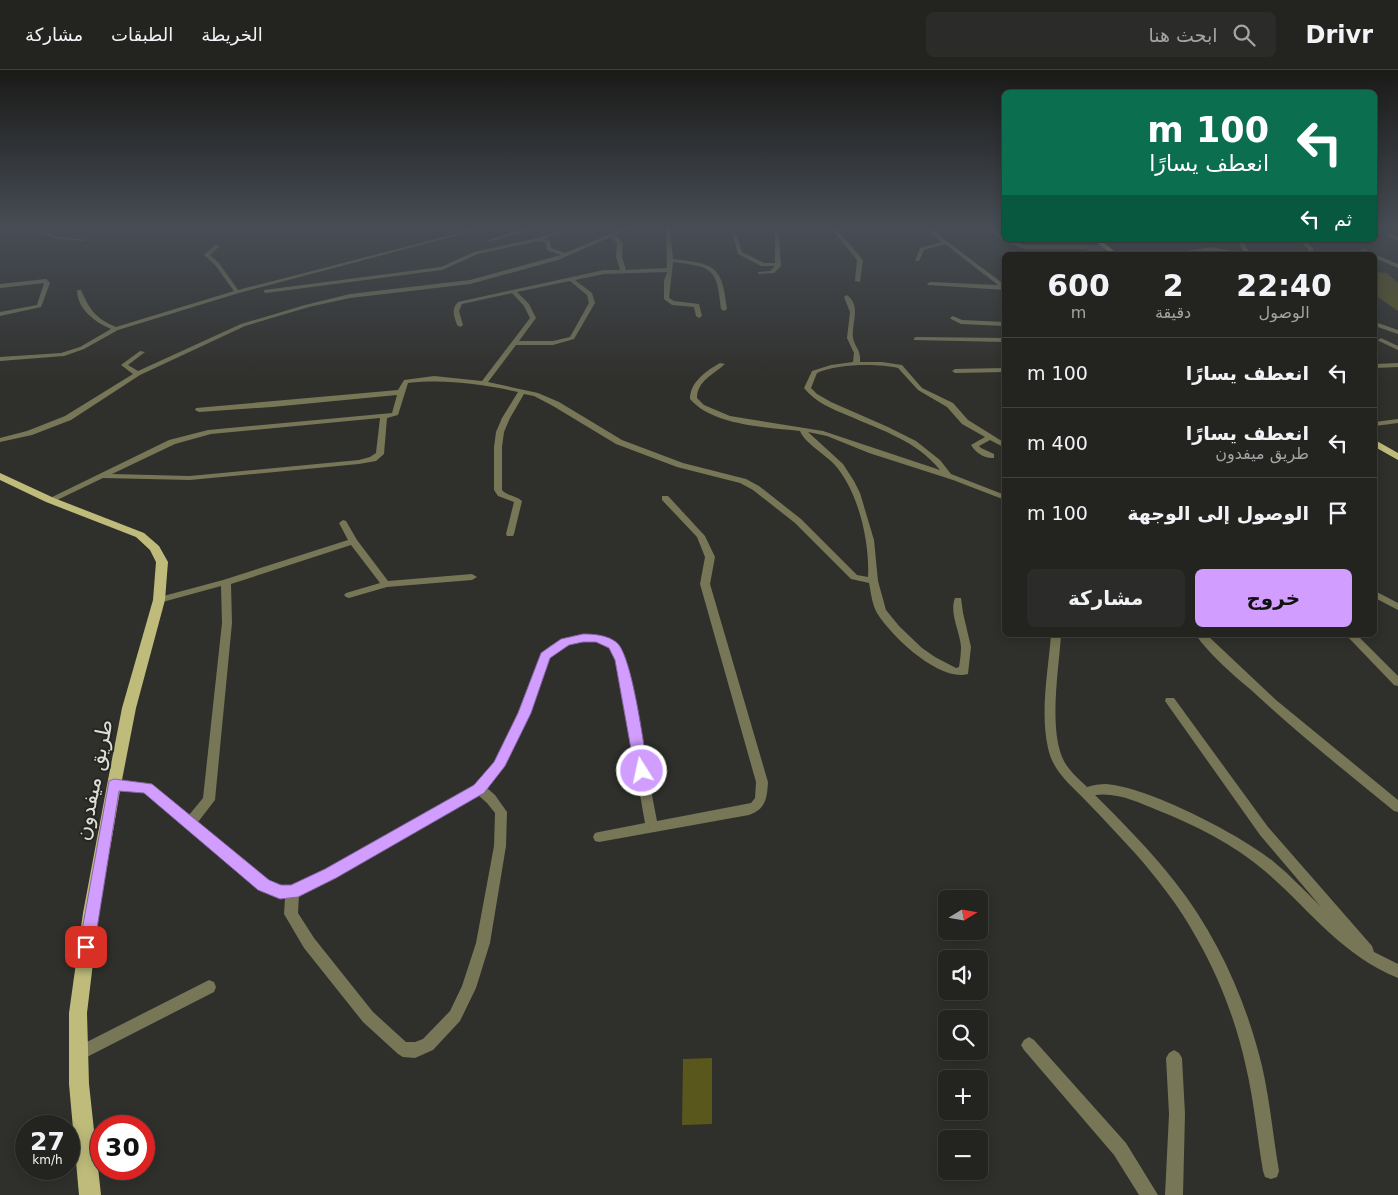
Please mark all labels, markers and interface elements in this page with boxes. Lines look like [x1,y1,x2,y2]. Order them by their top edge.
search box [926,12,1276,57]
icon: search [1230,21,1258,49]
text: Drivr [1306,21,1373,49]
text: مشاركة [25,24,83,45]
text: الطبقات [111,24,173,45]
text: الخريطة [201,24,263,45]
text: ابحث هنا [1148,24,1218,46]
text: 100 m [1147,110,1269,150]
icon: left [1287,110,1352,175]
text: انعطف يسارًا [1149,151,1269,176]
icon: left [1296,205,1324,233]
text: ثم [1334,208,1352,230]
text: 600 [1047,268,1110,303]
text: 2 [1163,268,1184,303]
text: 22:40 [1236,268,1332,303]
text: m [1071,303,1086,322]
text: دقيقة [1155,303,1191,322]
text: الوصول [1259,303,1310,322]
icon: left [1324,359,1352,387]
text: 100 m [1027,362,1088,384]
text: انعطف يسارًا [1186,362,1309,384]
text: انعطف يسارًا [1186,422,1309,444]
icon: left [1324,429,1352,457]
text: 400 m [1027,432,1088,454]
text: طريق ميفدون [1215,444,1309,463]
icon: arrive [1324,499,1352,527]
text: 100 m [1027,502,1088,524]
text: الوصول إلى الوجهة [1127,502,1309,524]
button: مشاركة [1027,569,1185,627]
button: خروج [1195,569,1352,627]
street label: طريق ميفدون [70,717,118,843]
position arrow [615,744,667,796]
north arrow [938,890,988,940]
map controls [938,890,988,1180]
pin [65,926,107,968]
icon: arrive [72,933,100,961]
button: sound [938,950,988,1000]
button: search [938,1010,988,1060]
button: + [938,1070,988,1120]
speed limit sign: 30 [90,1115,155,1180]
text: 27 [30,1127,65,1156]
button: − [938,1130,988,1180]
text: km/h [32,1153,63,1167]

